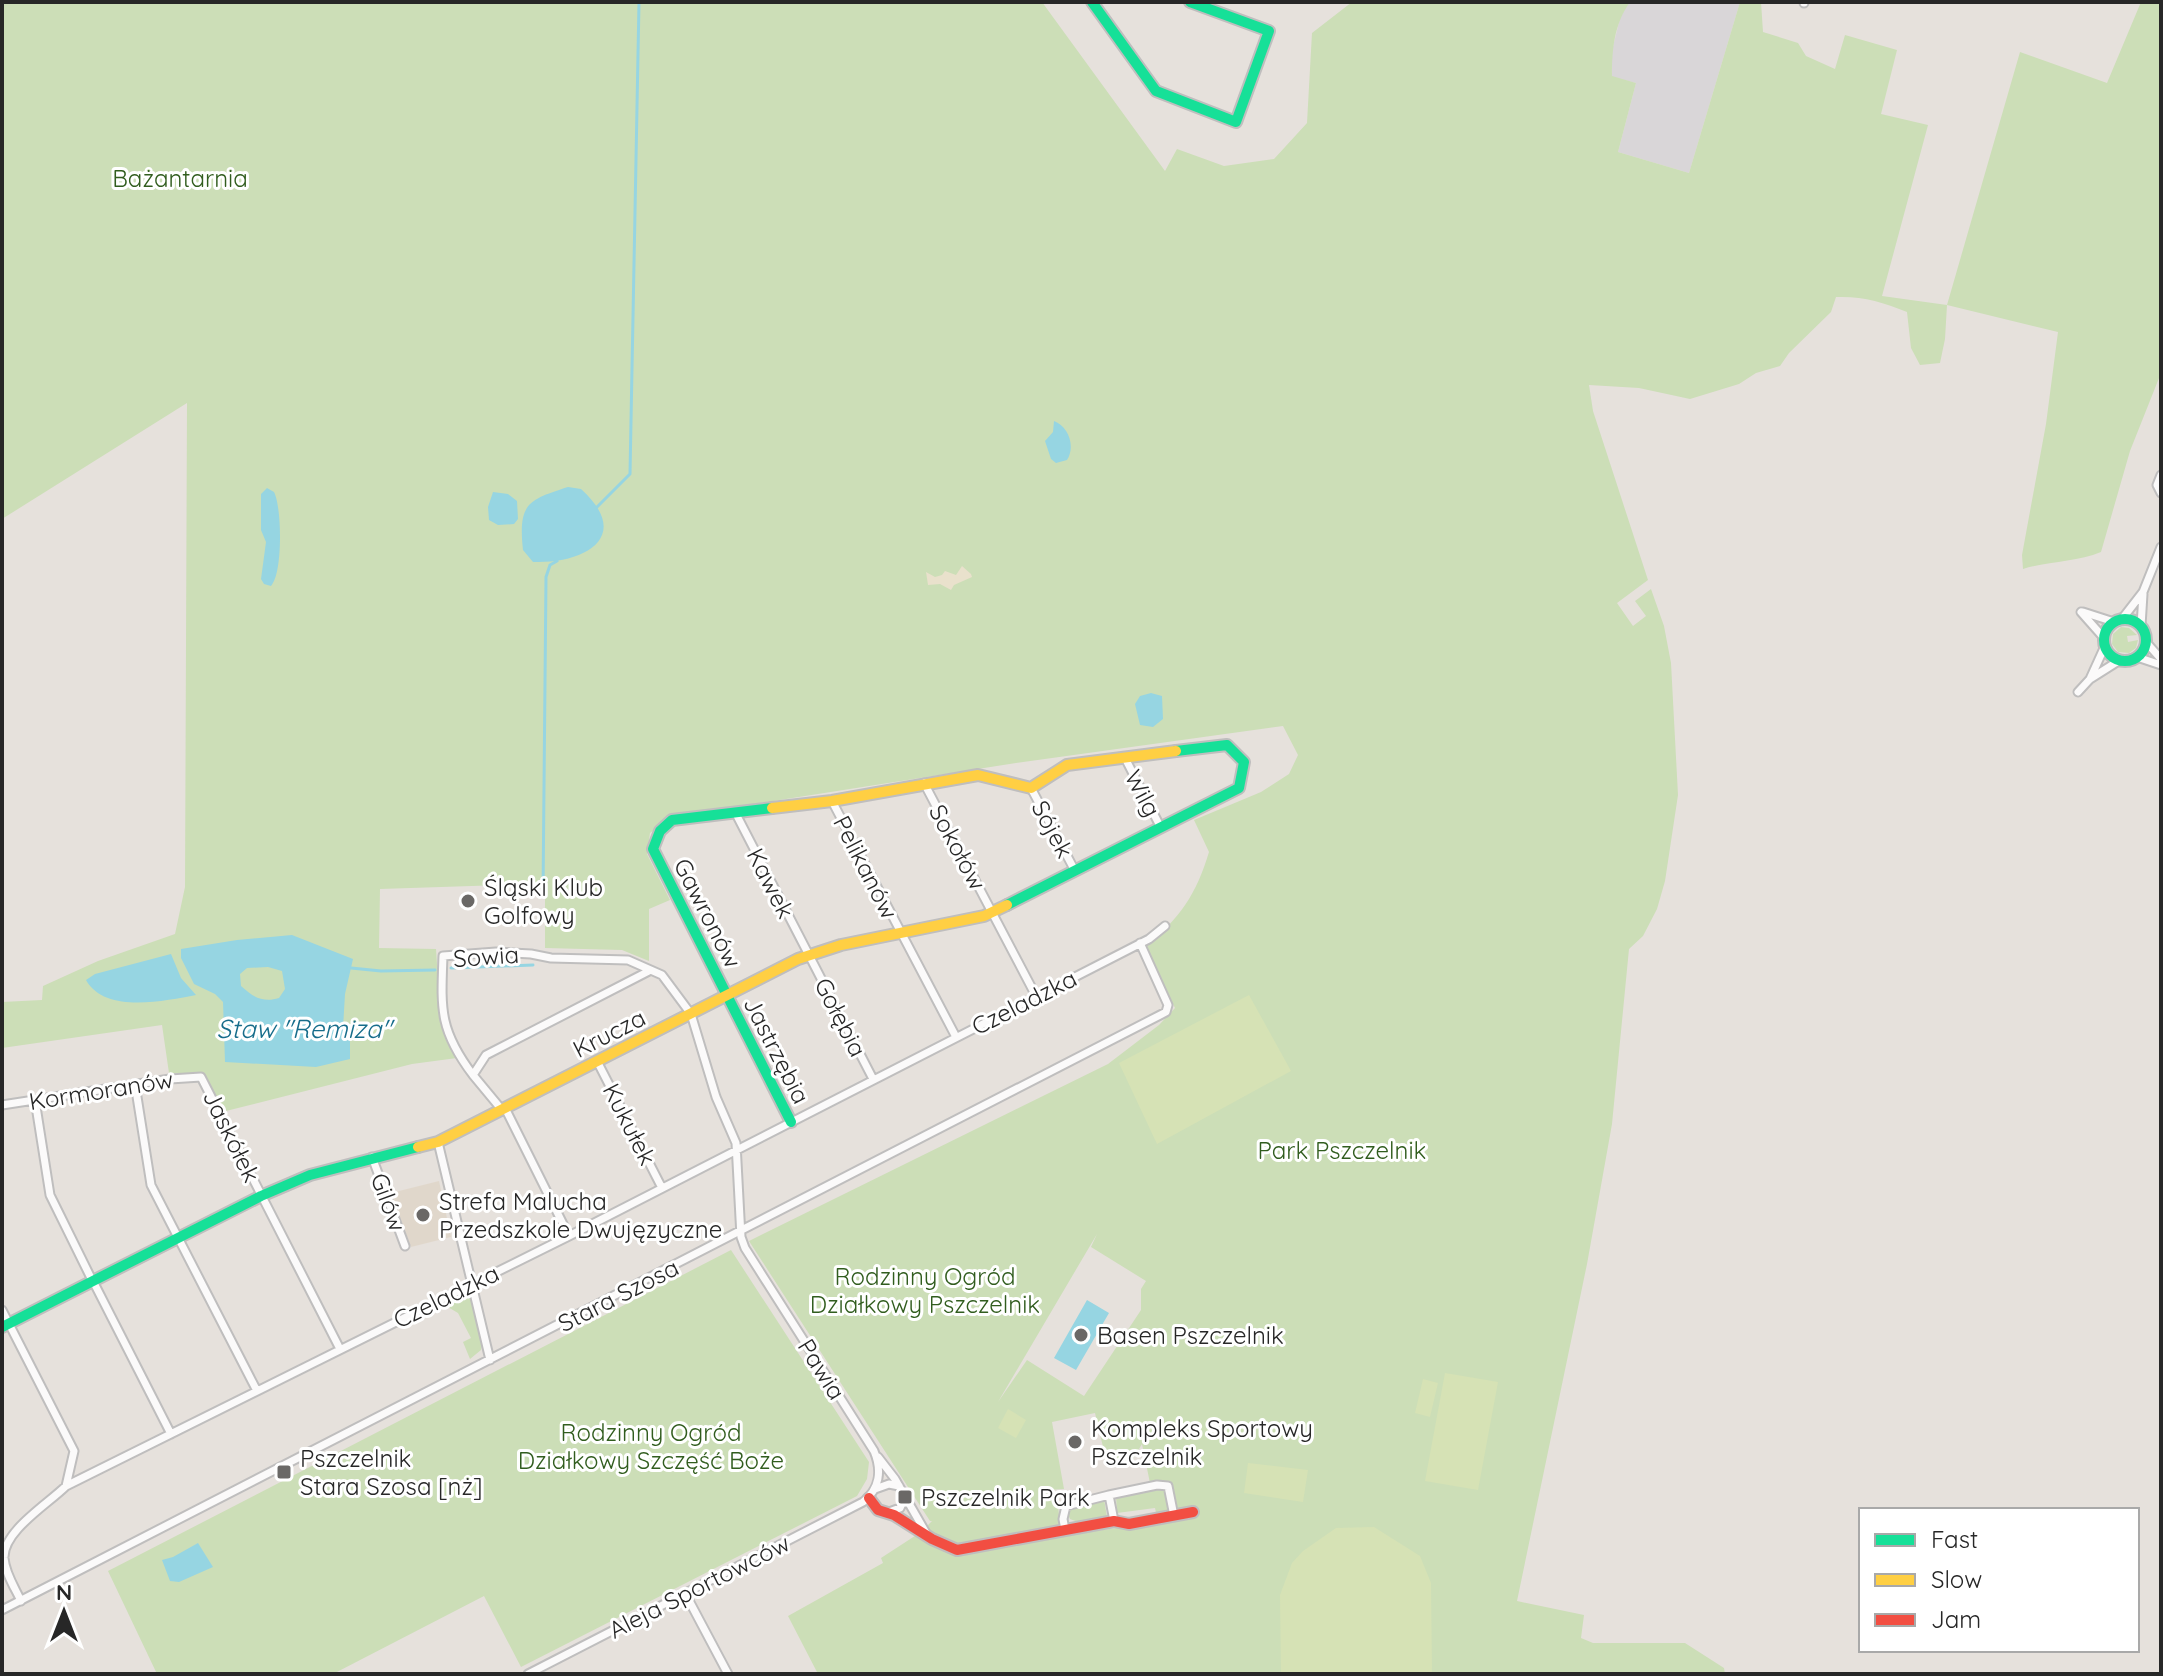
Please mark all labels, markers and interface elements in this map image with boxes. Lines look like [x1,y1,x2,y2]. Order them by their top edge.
park label: Bażantarnia [112,163,248,193]
street label: Wilg [1118,765,1168,821]
street label: Sójek [1025,795,1081,863]
street label: Sokołów [923,799,993,895]
street label: Pelikanów [827,810,905,924]
street label: Kawek [741,843,801,923]
street label: Gawronów [668,853,748,973]
place label: Śląski Klub Golfowy [484,872,603,930]
marker: Śląski Klub Golfowy [459,892,477,910]
street label: Sowia [452,939,520,973]
street label: Czeladzka [966,963,1082,1041]
street label: Gołębia [808,973,874,1061]
street label: Jastrzębia [737,992,817,1108]
street label: Krucza [568,1002,650,1064]
water label: Staw "Remiza" [216,1012,396,1045]
street label: Kormoranów [27,1064,175,1116]
street label: Kukułek [597,1078,663,1170]
street label: Jaskółek [197,1085,267,1187]
park label: Park Pszczelnik [1258,1135,1426,1165]
street label: Gilów [365,1169,413,1235]
place label: Strefa Malucha Przedszkole Dwujęzyczne [439,1186,722,1244]
marker: Strefa Malucha Przedszkole Dwujęzyczne [414,1206,432,1224]
street label: Stara Szosa [553,1252,683,1338]
street label: Czeladzka [388,1258,504,1334]
park label: Rodzinny Ogród Działkowy Pszczelnik [810,1261,1040,1319]
place label: Basen Pszczelnik [1097,1320,1284,1350]
marker: Basen Pszczelnik [1072,1326,1090,1344]
street label: Pawia [792,1333,852,1405]
place label: Kompleks Sportowy Pszczelnik [1091,1413,1313,1471]
park label: Rodzinny Ogród Działkowy Szczęść Boże [518,1417,784,1475]
marker: Kompleks Sportowy Pszczelnik [1066,1433,1084,1451]
place label: Pszczelnik Stara Szosa [nż] [300,1443,482,1501]
marker: Pszczelnik Stara Szosa [nż] [275,1463,293,1481]
place label: Pszczelnik Park [921,1482,1090,1512]
marker: Pszczelnik Park [896,1488,914,1506]
legend [1859,1508,2139,1652]
text: Fast [1931,1524,1978,1554]
street label: Aleja Sportowców [603,1527,795,1645]
text: Slow [1931,1564,1982,1594]
north arrow [24,1572,104,1652]
text: N [56,1578,72,1606]
text: Jam [1931,1604,1981,1634]

